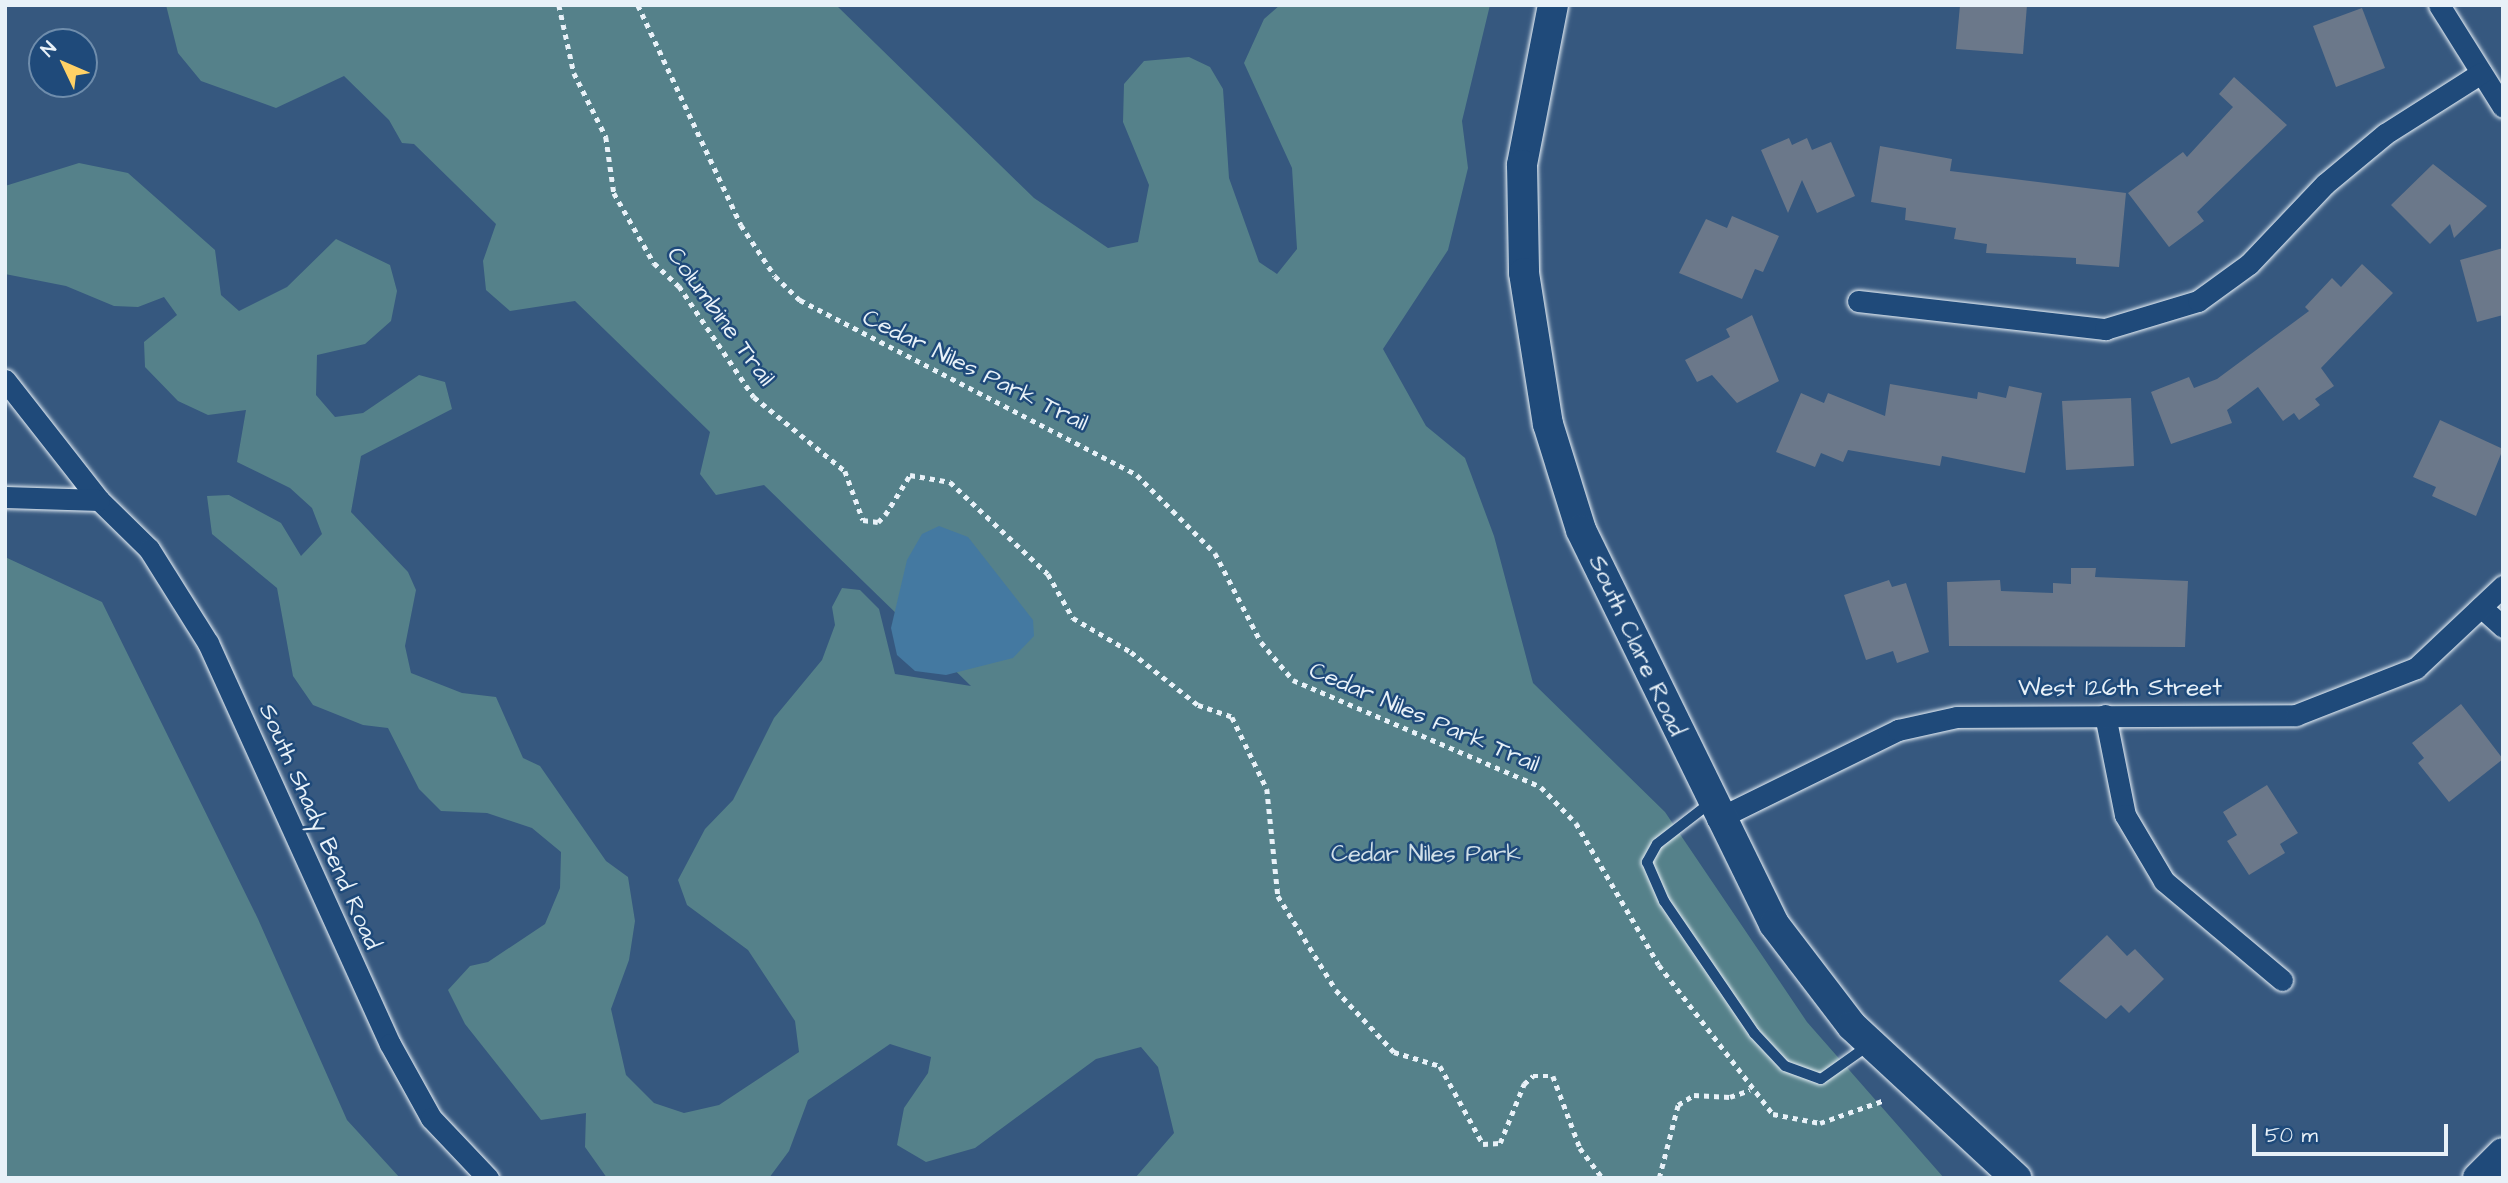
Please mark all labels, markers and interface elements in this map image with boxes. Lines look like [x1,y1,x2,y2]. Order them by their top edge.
north arrow [28,28,98,98]
text: N [35,36,63,63]
street label: Columbine Trail [660,242,780,392]
street label: Cedar Niles Park Trail [858,304,1092,438]
street label: South Clare Road [1581,551,1691,741]
street label: Cedar Niles Park Trail [1305,656,1543,780]
street label: West 126th Street [2018,675,2222,703]
street label: South Shady Bend Road [252,700,386,954]
park label: Cedar Niles Park [1331,841,1521,869]
scale bar [2256,1110,2452,1154]
text: 50 m [2265,1121,2318,1150]

